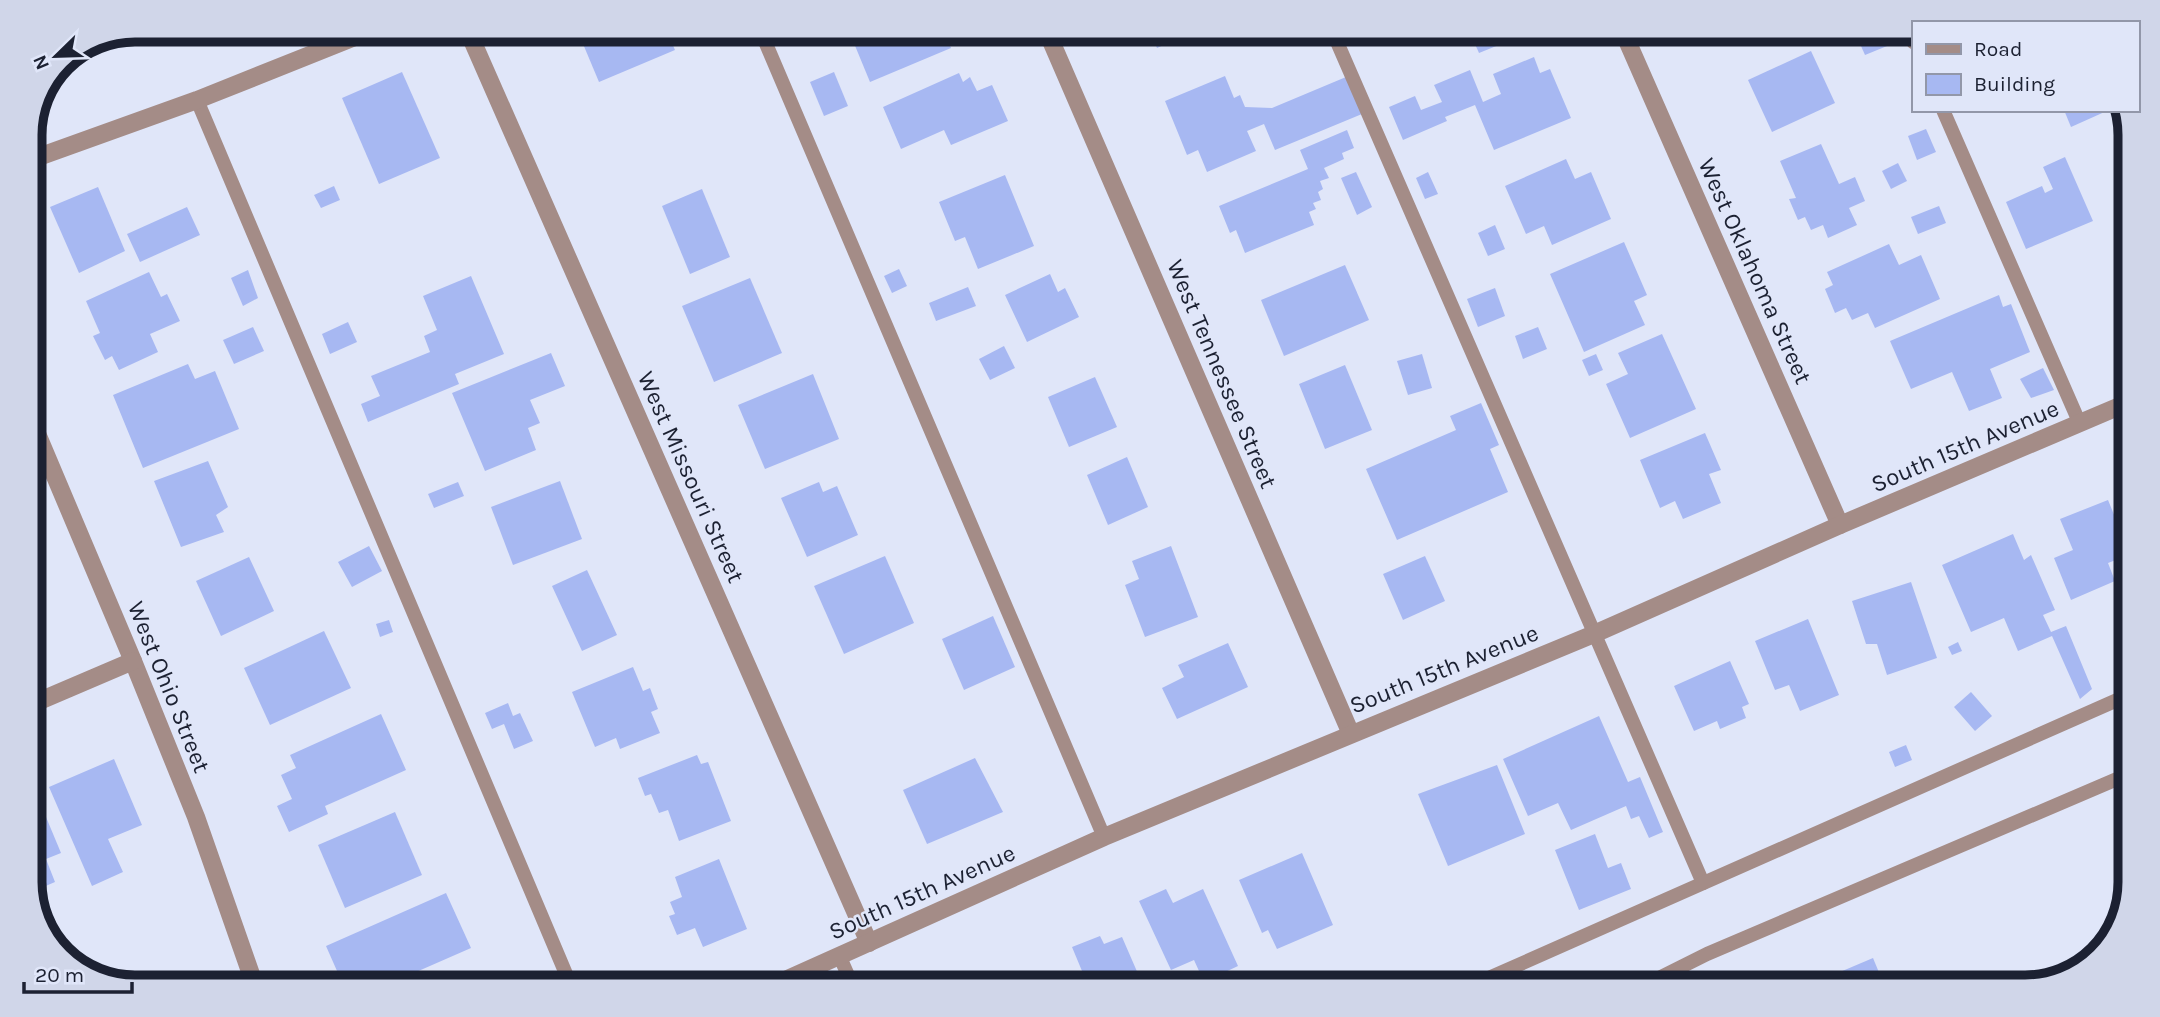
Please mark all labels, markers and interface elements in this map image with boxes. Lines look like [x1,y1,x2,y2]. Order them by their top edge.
north arrow [21,21,91,91]
legend [1912,21,2139,112]
text: Road [1974,37,2022,61]
text: N [28,52,54,73]
text: Building [1974,72,2055,96]
street label: West Oklahoma Street [1693,154,1817,388]
street label: West Tennessee Street [1161,255,1283,493]
street label: West Missouri Street [632,367,750,587]
street label: South 15th Avenue [1867,394,2063,498]
street label: West Ohio Street [122,597,216,777]
street label: South 15th Avenue [1346,618,1542,720]
street label: South 15th Avenue [824,838,1020,946]
scale bar [24,950,133,994]
text: 20 m [35,963,84,987]

